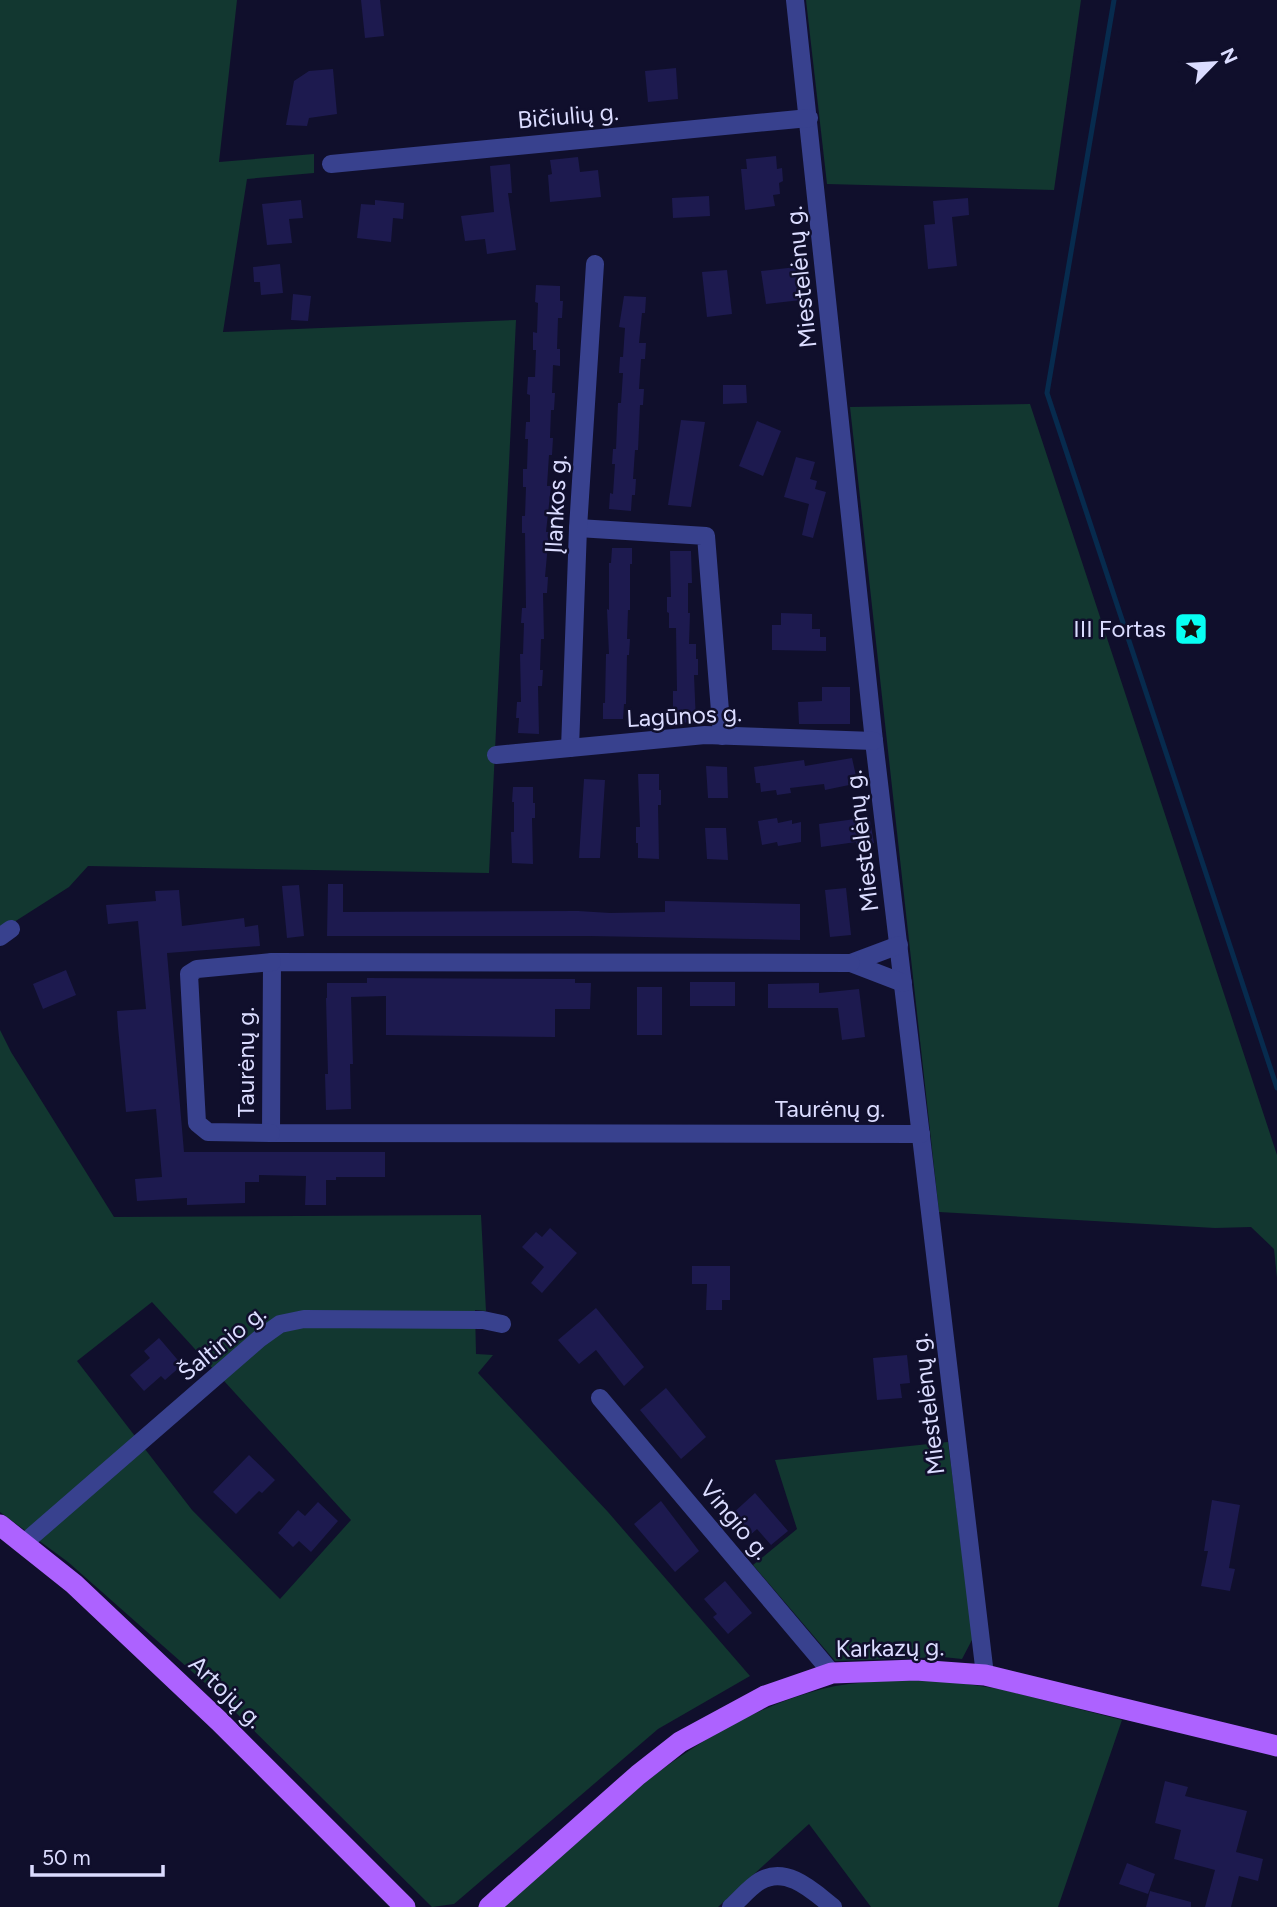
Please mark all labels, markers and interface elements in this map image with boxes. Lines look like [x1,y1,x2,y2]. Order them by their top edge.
north arrow [1179,28,1249,98]
text: N [1215,45,1242,68]
street label: Bičiulių g. [516,97,620,134]
street label: Miestelėnų g. [779,205,822,349]
street label: Įlankos g. [538,454,573,554]
place icon: III Fortas [1172,610,1210,648]
place label: III Fortas [1073,614,1166,643]
street label: Lagūnos g. [625,698,743,733]
street label: Miestelėnų g. [838,769,885,914]
street label: Taurėnų g. [231,1007,260,1117]
street label: Taurėnų g. [775,1094,885,1123]
street label: Šaltinio g. [172,1298,272,1387]
street label: Miestelėnų g. [904,1332,951,1477]
street label: Vingio g. [694,1474,777,1565]
street label: Karkazų g. [835,1632,945,1663]
street label: Artojų g. [183,1649,270,1734]
scale bar [32,1834,163,1878]
text: 50 m [42,1845,91,1870]

